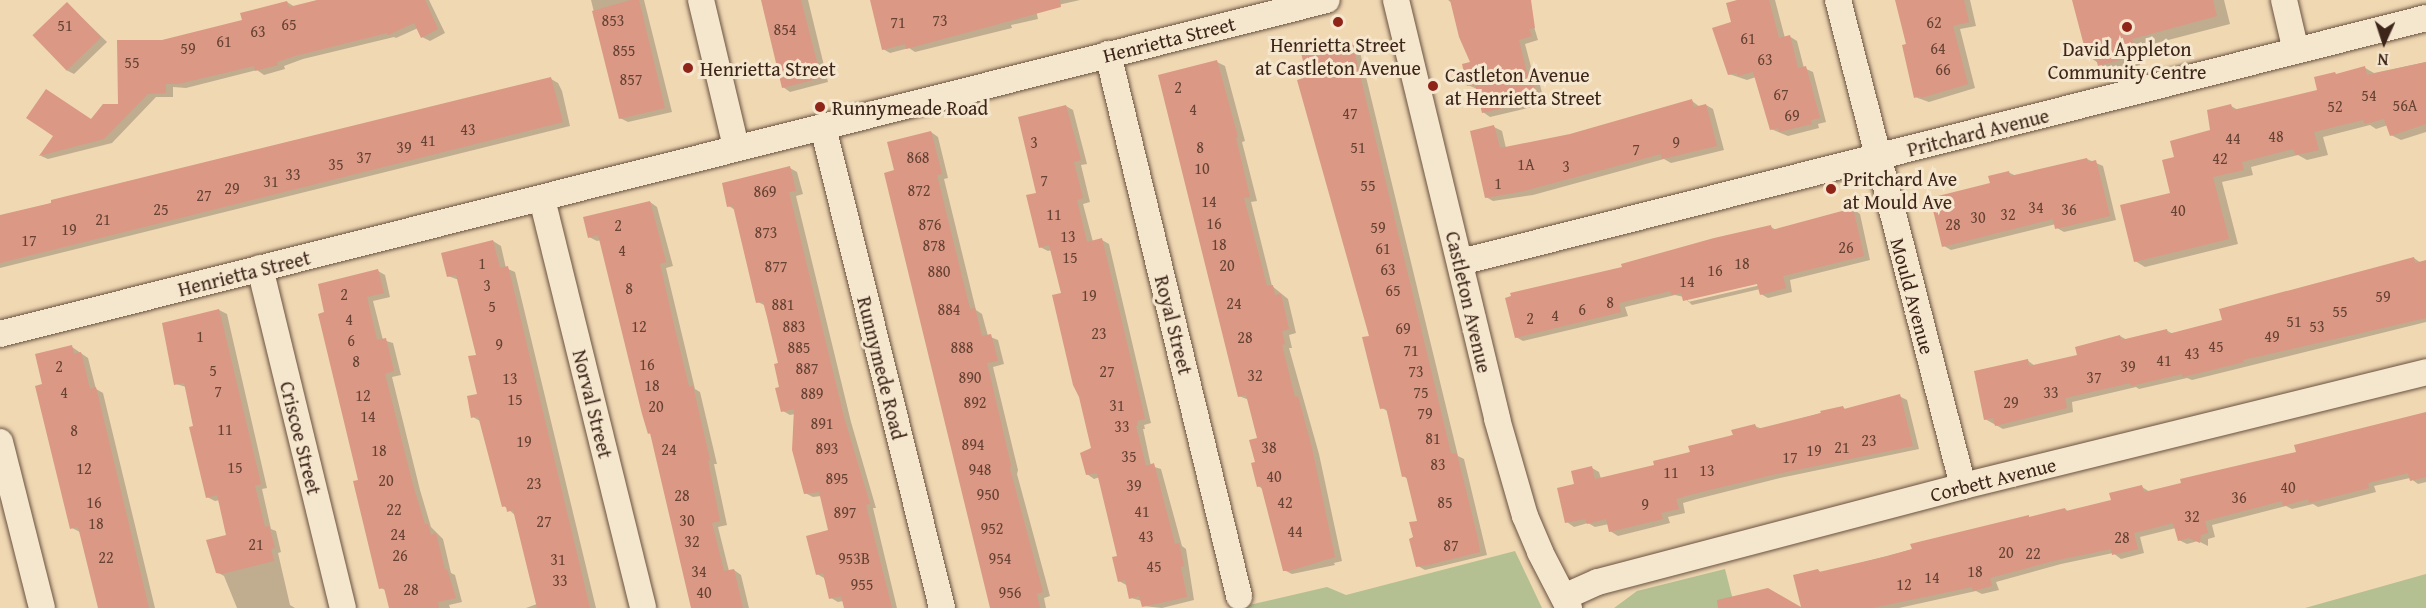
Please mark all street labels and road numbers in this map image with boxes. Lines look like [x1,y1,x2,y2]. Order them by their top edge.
street label: Henrietta Street [1100,11,1238,67]
street label: Pritchard Avenue [1905,103,2051,161]
street label: Castleton Avenue [1441,229,1497,375]
street label: Mould Avenue [1886,235,1940,357]
street label: Henrietta Street [175,245,313,301]
street label: Royal Street [1150,273,1198,377]
street label: Runnymede Road [853,294,911,442]
street label: Norval Street [568,347,618,461]
street label: Criscoe Street [275,379,327,497]
street label: Corbett Avenue [1927,452,2059,506]

